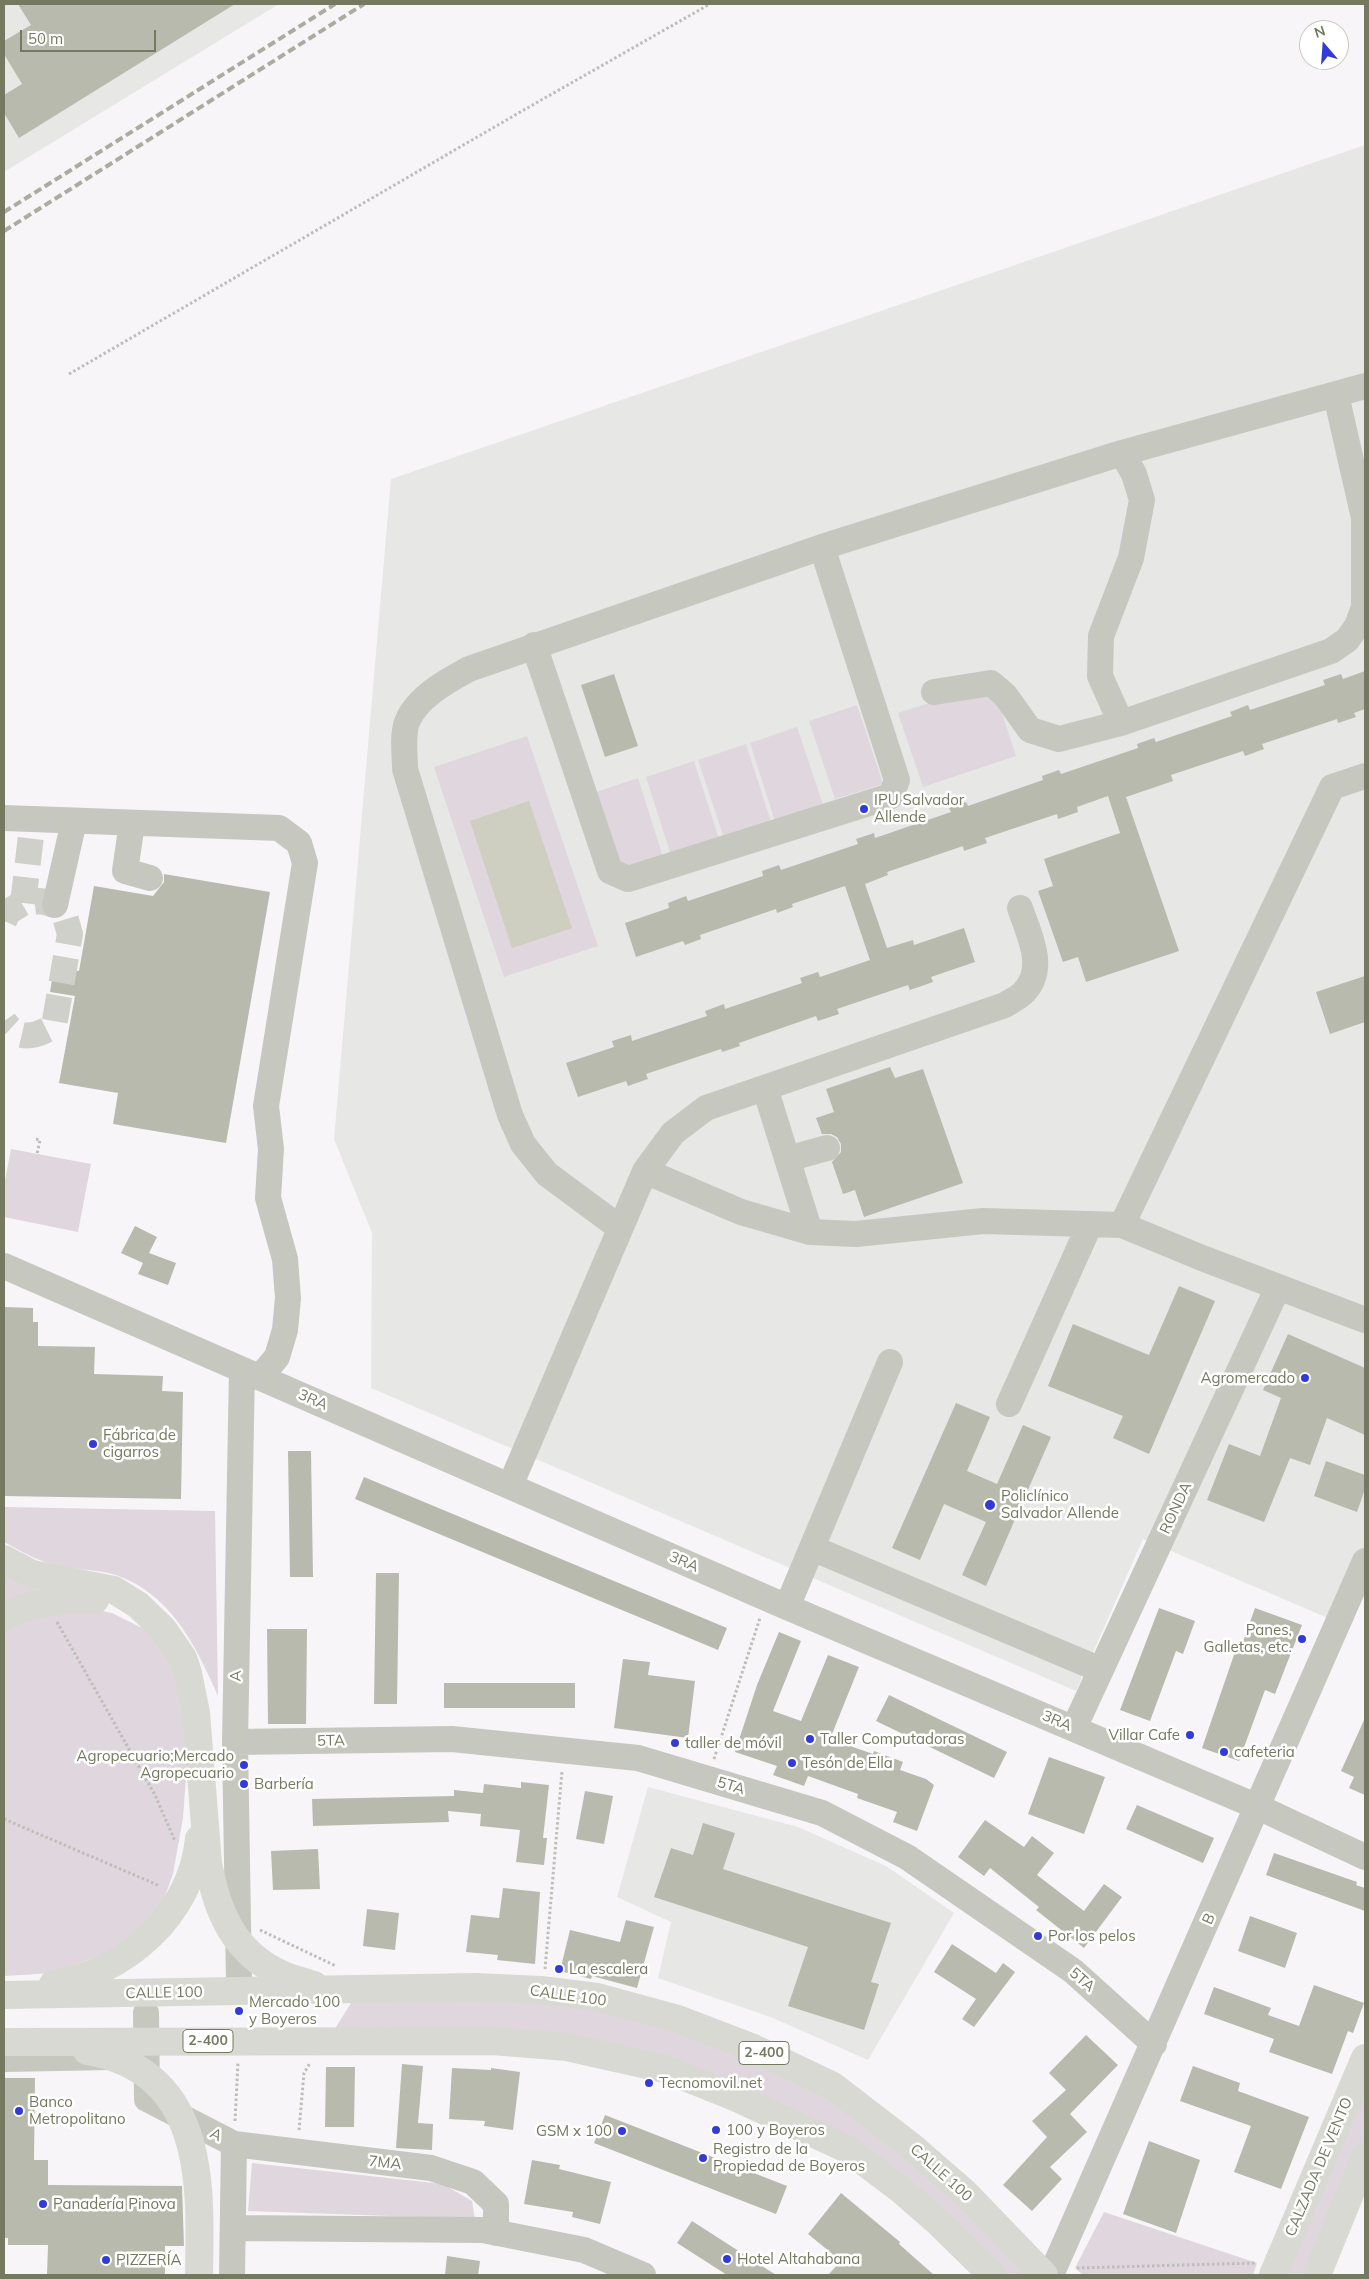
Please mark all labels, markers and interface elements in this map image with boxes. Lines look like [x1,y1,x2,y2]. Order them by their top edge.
scale bar [22,20,159,52]
north arrow [1299,20,1349,70]
text: N [1312,21,1327,42]
text: 50 m [28,29,63,48]
place label: IPU Salvador Allende [874,791,964,826]
marker: IPU Salvador Allende [858,803,870,815]
place label: Agromercado [1200,1369,1295,1387]
marker: Agromercado [1299,1372,1311,1384]
street label: 3RA [296,1386,330,1414]
place label: Fábrica de cigarros [103,1426,176,1461]
marker: Fábrica de cigarros [87,1438,99,1450]
street label: RONDA [1156,1479,1196,1537]
place label: Policlínico Salvador Allende [1001,1487,1119,1522]
marker: Policlínico Salvador Allende [983,1498,997,1512]
street label: 3RA [667,1548,701,1576]
place label: Panes, Galletas, etc. [1203,1621,1292,1656]
marker: Panes, Galletas, etc. [1296,1633,1308,1645]
street label: A [227,1670,245,1682]
street label: 3RA [1040,1707,1074,1735]
place label: Villar Cafe [1108,1726,1180,1744]
marker: Villar Cafe [1184,1729,1196,1741]
place label: Taller Computadoras [820,1730,964,1748]
street label: 5TA [317,1732,345,1750]
marker: Taller Computadoras [804,1733,816,1745]
place label: taller de móvil [685,1734,782,1752]
marker: taller de móvil [669,1737,681,1749]
place label: cafeteria [1234,1743,1295,1761]
marker: cafeteria [1218,1746,1230,1758]
place label: Agropecuario;Mercado Agropecuario [77,1747,234,1782]
place label: Tesón de Ella [802,1754,893,1772]
marker: Tesón de Ella [786,1757,798,1769]
marker: Agropecuario;Mercado Agropecuario [238,1759,250,1771]
street label: 5TA [715,1773,747,1799]
place label: Barbería [254,1775,314,1793]
marker: Barbería [238,1778,250,1790]
street label: B [1199,1911,1219,1927]
place label: Por los pelos [1048,1927,1136,1945]
marker: Por los pelos [1032,1930,1044,1942]
place label: La escalera [569,1960,648,1978]
marker: La escalera [553,1963,565,1975]
street label: 5TA [1066,1964,1098,1996]
street label: CALLE 100 [529,1982,607,2010]
street label: CALLE 100 [125,1983,203,2003]
place label: Mercado 100 y Boyeros [249,1993,340,2028]
marker: Mercado 100 y Boyeros [233,2005,245,2017]
road number: 2-400 [183,2030,233,2052]
road number: 2-400 [739,2042,789,2064]
place label: Tecnomovil.net [659,2074,762,2092]
marker: Tecnomovil.net [643,2077,655,2089]
place label: Banco Metropolitano [29,2093,125,2128]
street label: CALZADA DE VENTO [1282,2095,1356,2239]
marker: Banco Metropolitano [13,2105,25,2117]
place label: 100 y Boyeros [726,2121,825,2139]
place label: GSM x 100 [536,2122,612,2140]
street label: A [207,2124,225,2146]
marker: 100 y Boyeros [710,2124,722,2136]
marker: GSM x 100 [616,2125,628,2137]
place label: Registro de la Propiedad de Boyeros [713,2140,865,2175]
street label: CALLE 100 [906,2141,976,2205]
street label: 7MA [368,2152,402,2174]
marker: Registro de la Propiedad de Boyeros [697,2152,709,2164]
place label: Panadería Pinova [53,2195,176,2213]
marker: Panadería Pinova [37,2198,49,2210]
place label: Hotel Altahabana [737,2250,860,2268]
place label: PIZZERÍA [116,2251,182,2269]
marker: Hotel Altahabana [721,2253,733,2265]
marker: PIZZERÍA [100,2254,112,2266]

